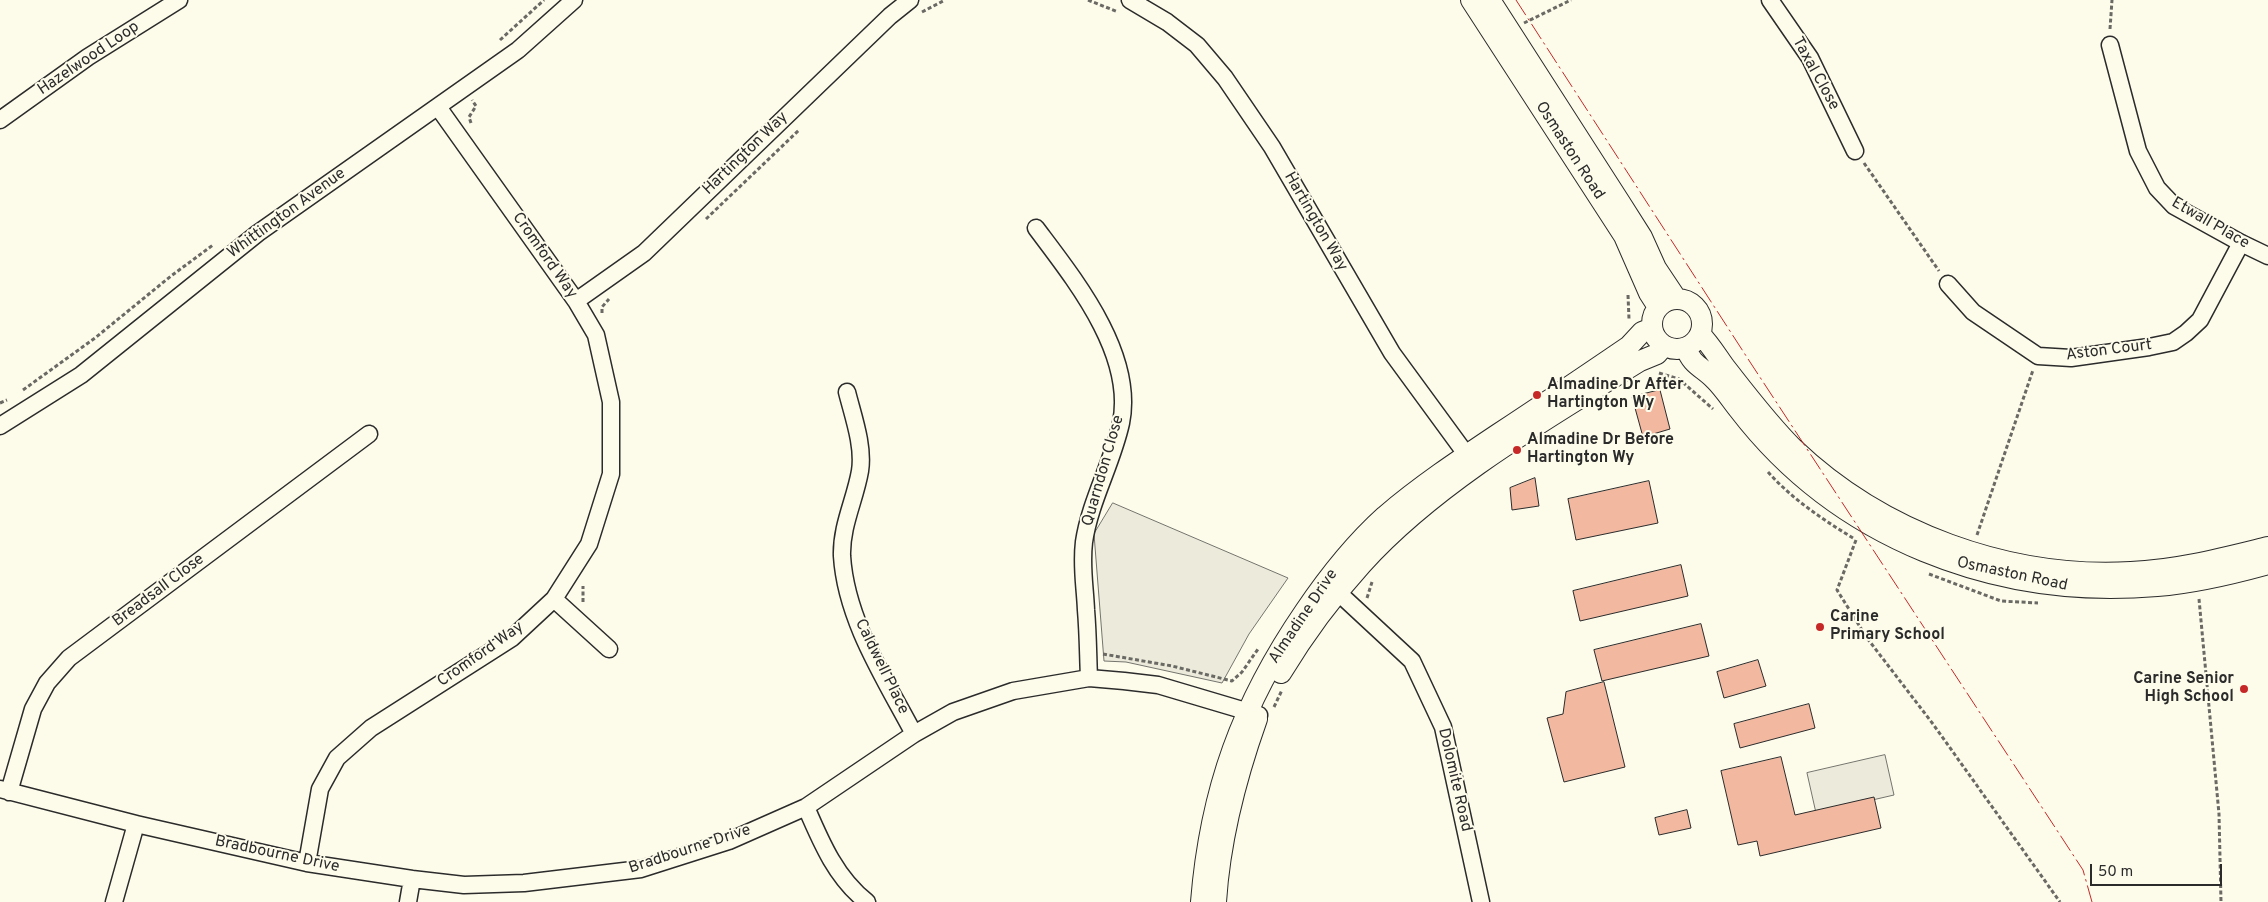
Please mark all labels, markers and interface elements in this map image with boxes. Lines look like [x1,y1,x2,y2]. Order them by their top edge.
street label: Hazelwood Loop [35,18,143,100]
street label: Taxal Close [1787,34,1843,114]
street label: Osmaston Road [1530,99,1608,203]
street label: Hartington Way [699,108,793,200]
street label: Whittington Avenue [224,165,350,263]
street label: Hartington Way [1279,169,1351,275]
street label: Etwall Place [2168,194,2252,254]
street label: Cromford Way [507,209,581,303]
street label: Aston Court [2065,336,2153,366]
place label: Almadine Dr After Hartington Wy [1547,376,1684,414]
marker: Almadine Dr After Hartington Wy [1531,389,1543,401]
street label: Quarndon Close [1079,413,1129,529]
place label: Almadine Dr Before Hartington Wy [1527,431,1674,469]
marker: Almadine Dr Before Hartington Wy [1511,444,1523,456]
street label: Breadsall Close [109,550,209,632]
street label: Osmaston Road [1955,554,2069,596]
street label: Almadine Drive [1265,566,1343,668]
place label: Carine Primary School [1830,608,1945,646]
street label: Caldwell Place [850,616,912,718]
street label: Cromford Way [434,618,528,692]
marker: Carine Primary School [1814,621,1826,633]
place label: Carine Senior High School [2133,670,2234,708]
marker: Carine Senior High School [2238,683,2250,695]
street label: Dolomite Road [1433,726,1475,834]
street label: Bradbourne Drive [627,821,753,879]
street label: Bradbourne Drive [213,832,341,878]
scale bar [2093,854,2226,886]
text: 50 m [2098,863,2133,882]

